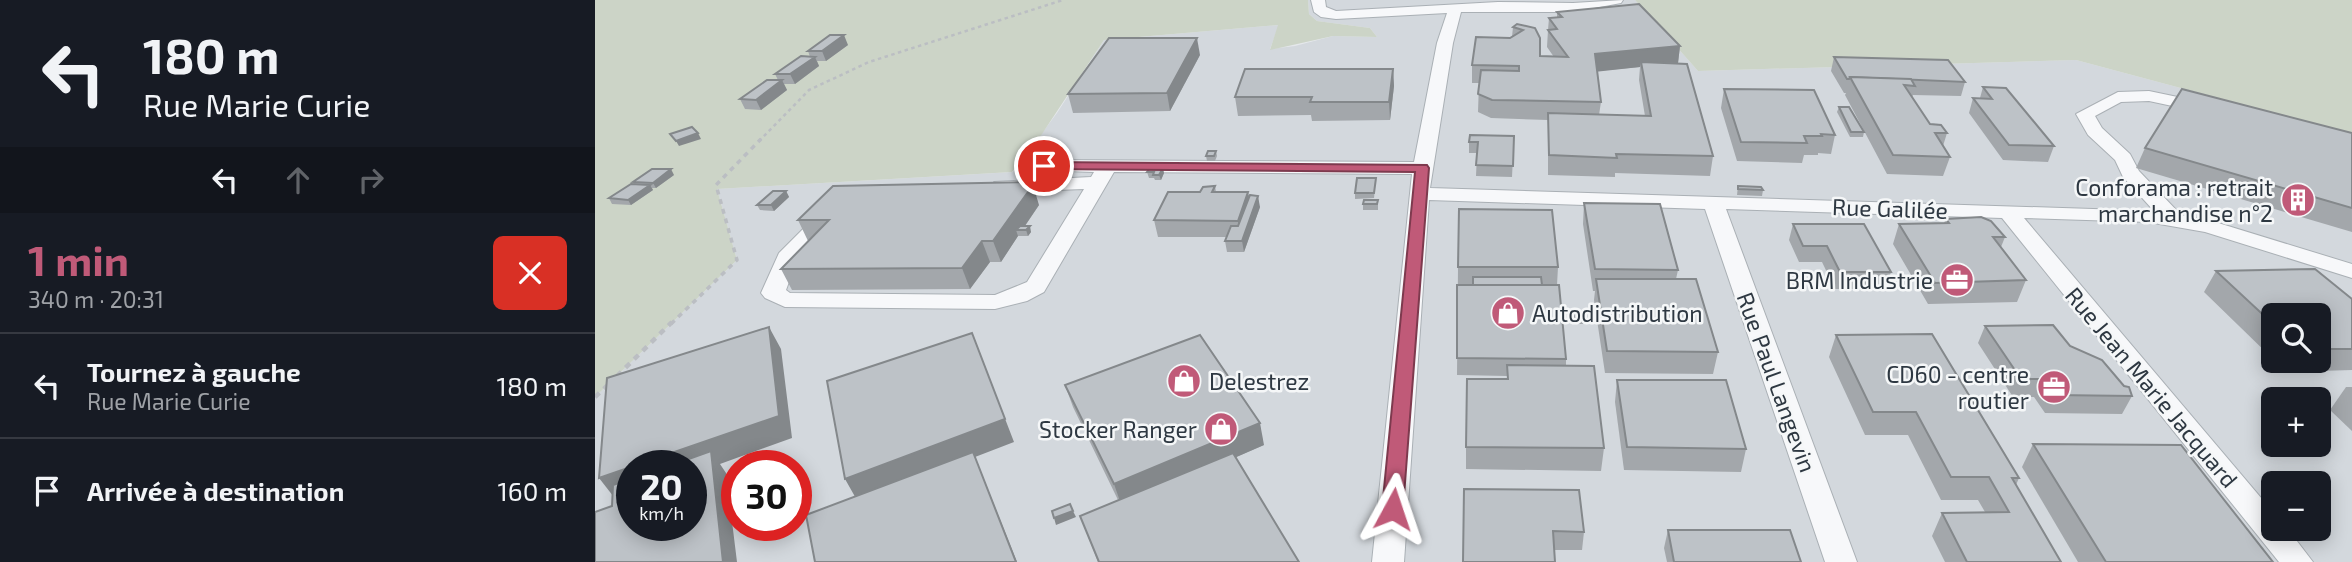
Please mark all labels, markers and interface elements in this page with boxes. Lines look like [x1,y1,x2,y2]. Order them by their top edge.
text: 180 m [143,25,279,84]
icon: left [28,28,119,119]
text: Rue Marie Curie [143,85,371,123]
pin [1014,136,1074,196]
icon: arrive [1025,147,1063,185]
icon: left [206,161,244,199]
icon: ahead [279,161,317,199]
icon: right [352,161,390,199]
place label: Conforama : retrait marchandise n°2 [2075,173,2273,227]
building icon: Conforama : retrait marchandise n°2 [2279,181,2317,219]
street label: Rue Galilée [1832,192,1948,224]
text: 1 min [28,234,129,284]
button: close [493,236,567,310]
office icon: BRM Industrie [1938,261,1976,299]
place label: BRM Industrie [1786,266,1933,294]
street label: Rue Jean Marie Jacquard [2060,281,2244,493]
text: 340 m · 20:31 [28,285,164,313]
street label: Rue Paul Langevin [1731,288,1823,476]
shop icon: Autodistribution [1489,294,1527,332]
place label: Autodistribution [1532,299,1703,327]
map controls [2261,303,2331,541]
button: search [2261,303,2331,373]
text: Tournez à gauche [87,356,301,387]
place label: CD60 - centre routier [1886,360,2029,414]
shop icon: Delestrez [1165,362,1203,400]
icon: left [28,367,66,405]
place label: Delestrez [1209,367,1309,395]
office icon: CD60 - centre routier [2035,368,2073,406]
text: 180 m [497,370,567,401]
text: Rue Marie Curie [87,387,251,415]
button: + [2261,387,2331,457]
shop icon: Stocker Ranger [1202,410,1240,448]
place label: Stocker Ranger [1039,415,1197,443]
speed limit sign: 30 [721,450,812,541]
text: 20 [640,465,683,507]
button: − [2261,471,2331,541]
icon: arrive [28,472,66,510]
position arrow [1356,472,1430,546]
text: Arrivée à destination [87,475,344,506]
text: 160 m [498,475,567,506]
text: km/h [639,502,684,524]

